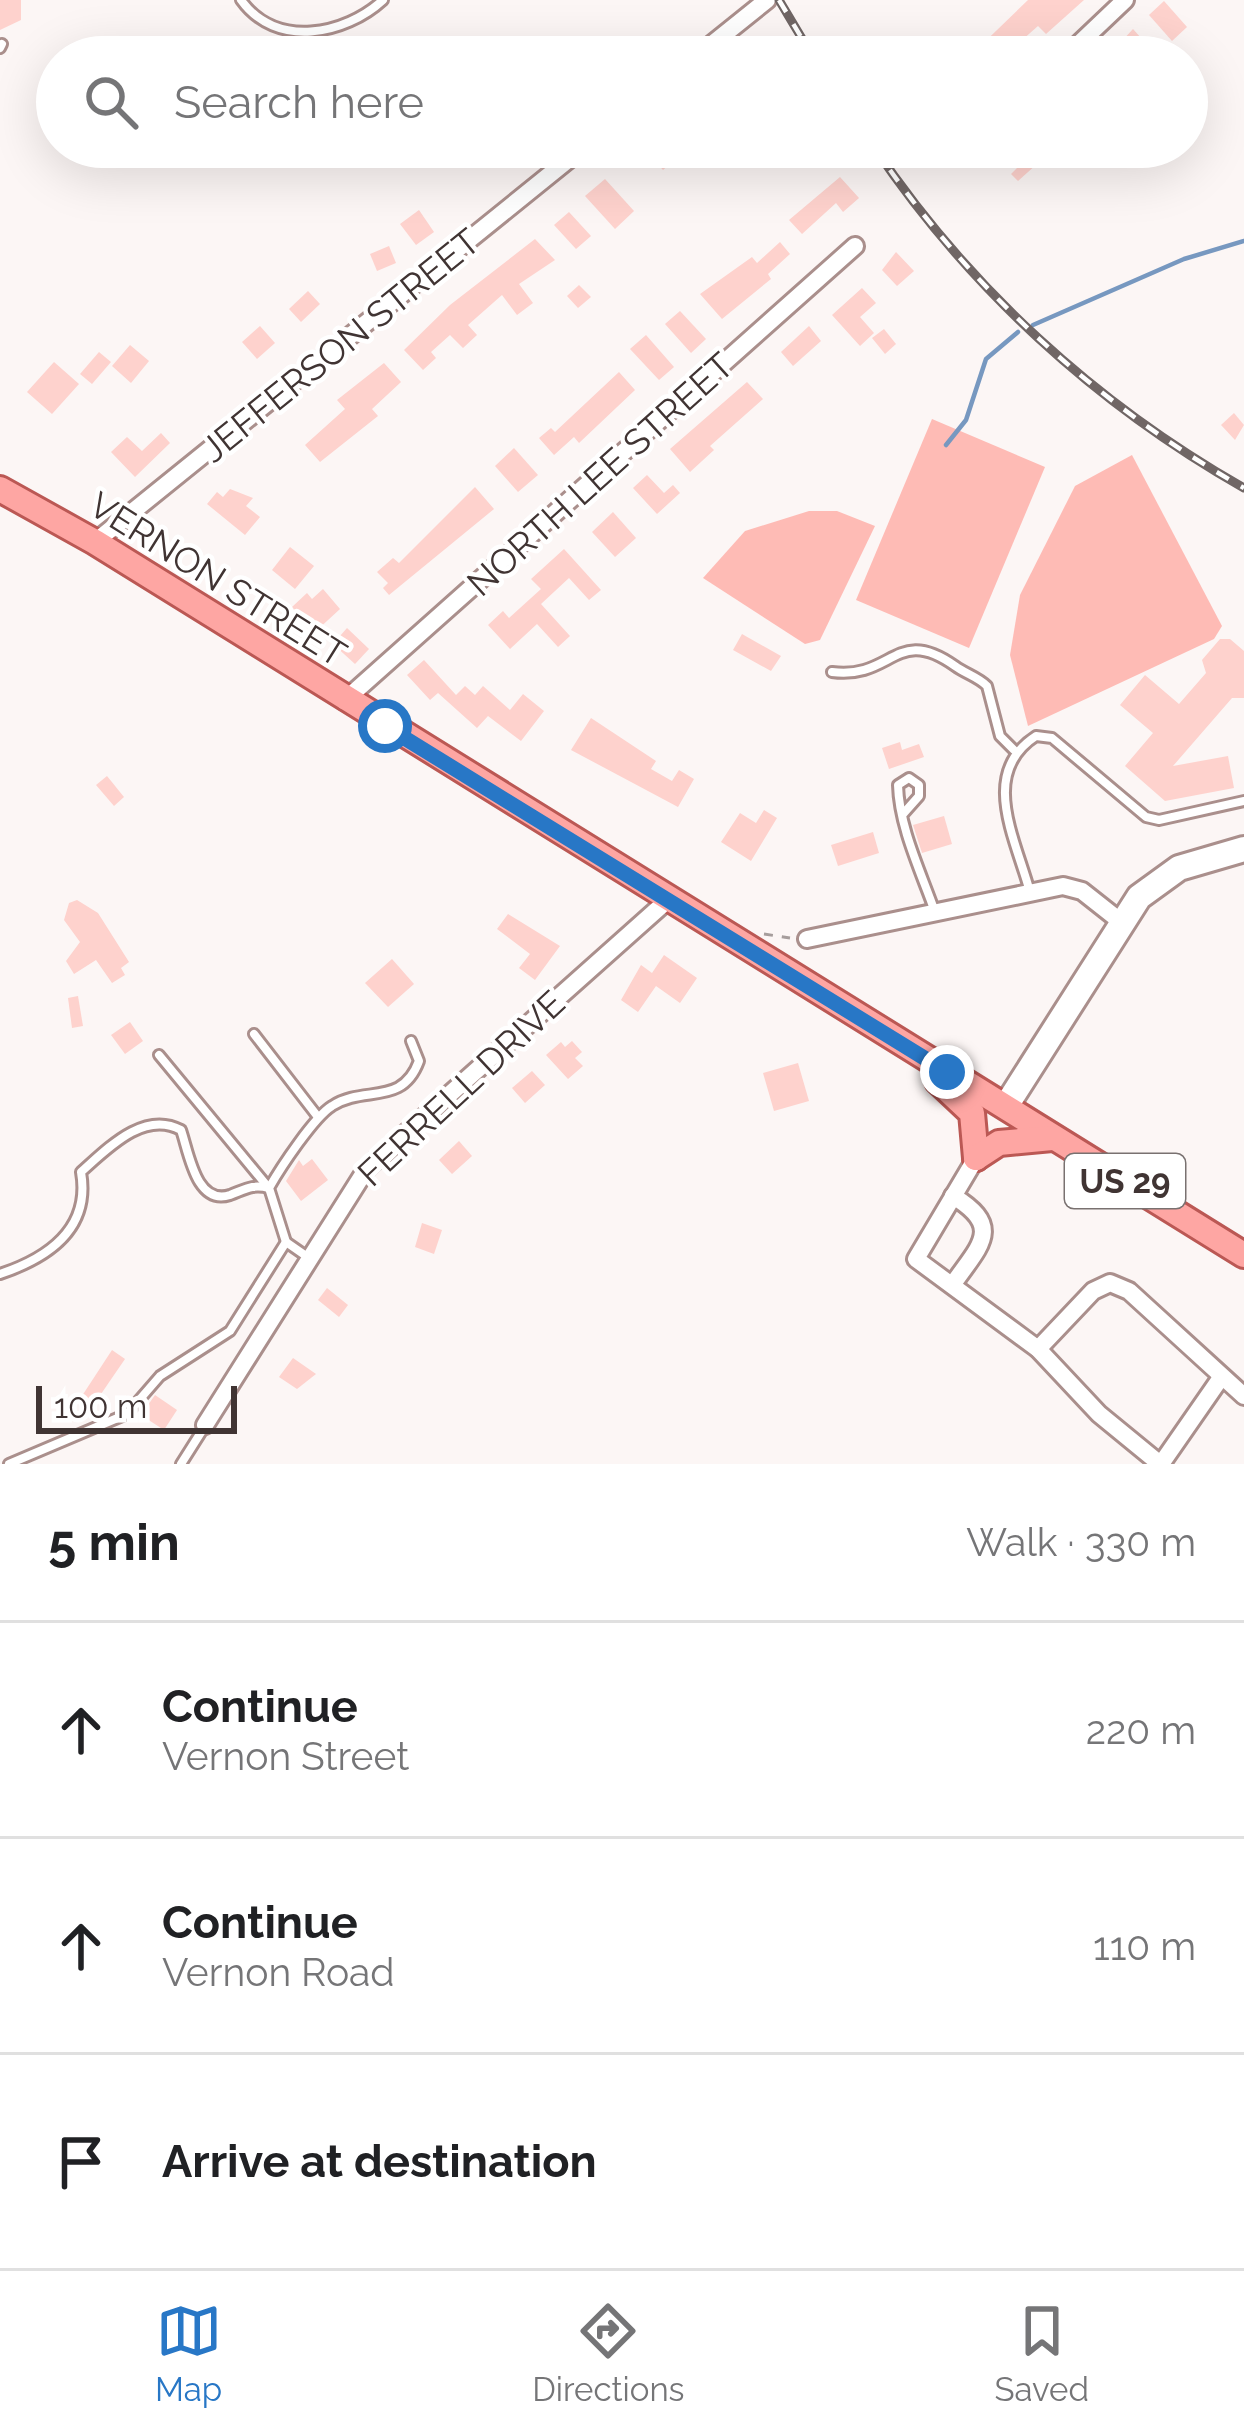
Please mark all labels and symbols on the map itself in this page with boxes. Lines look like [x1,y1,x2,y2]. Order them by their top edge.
street label: JEFFERSON STREET [192,220,488,470]
street label: NORTH LEE STREET [459,344,741,604]
street label: VERNON STREET [82,483,354,675]
route start [358,699,412,753]
street label: FERRELL DRIVE [349,982,573,1194]
route end [920,1045,974,1099]
road number: US 29 [1065,1154,1185,1208]
scale bar [36,1380,237,1433]

